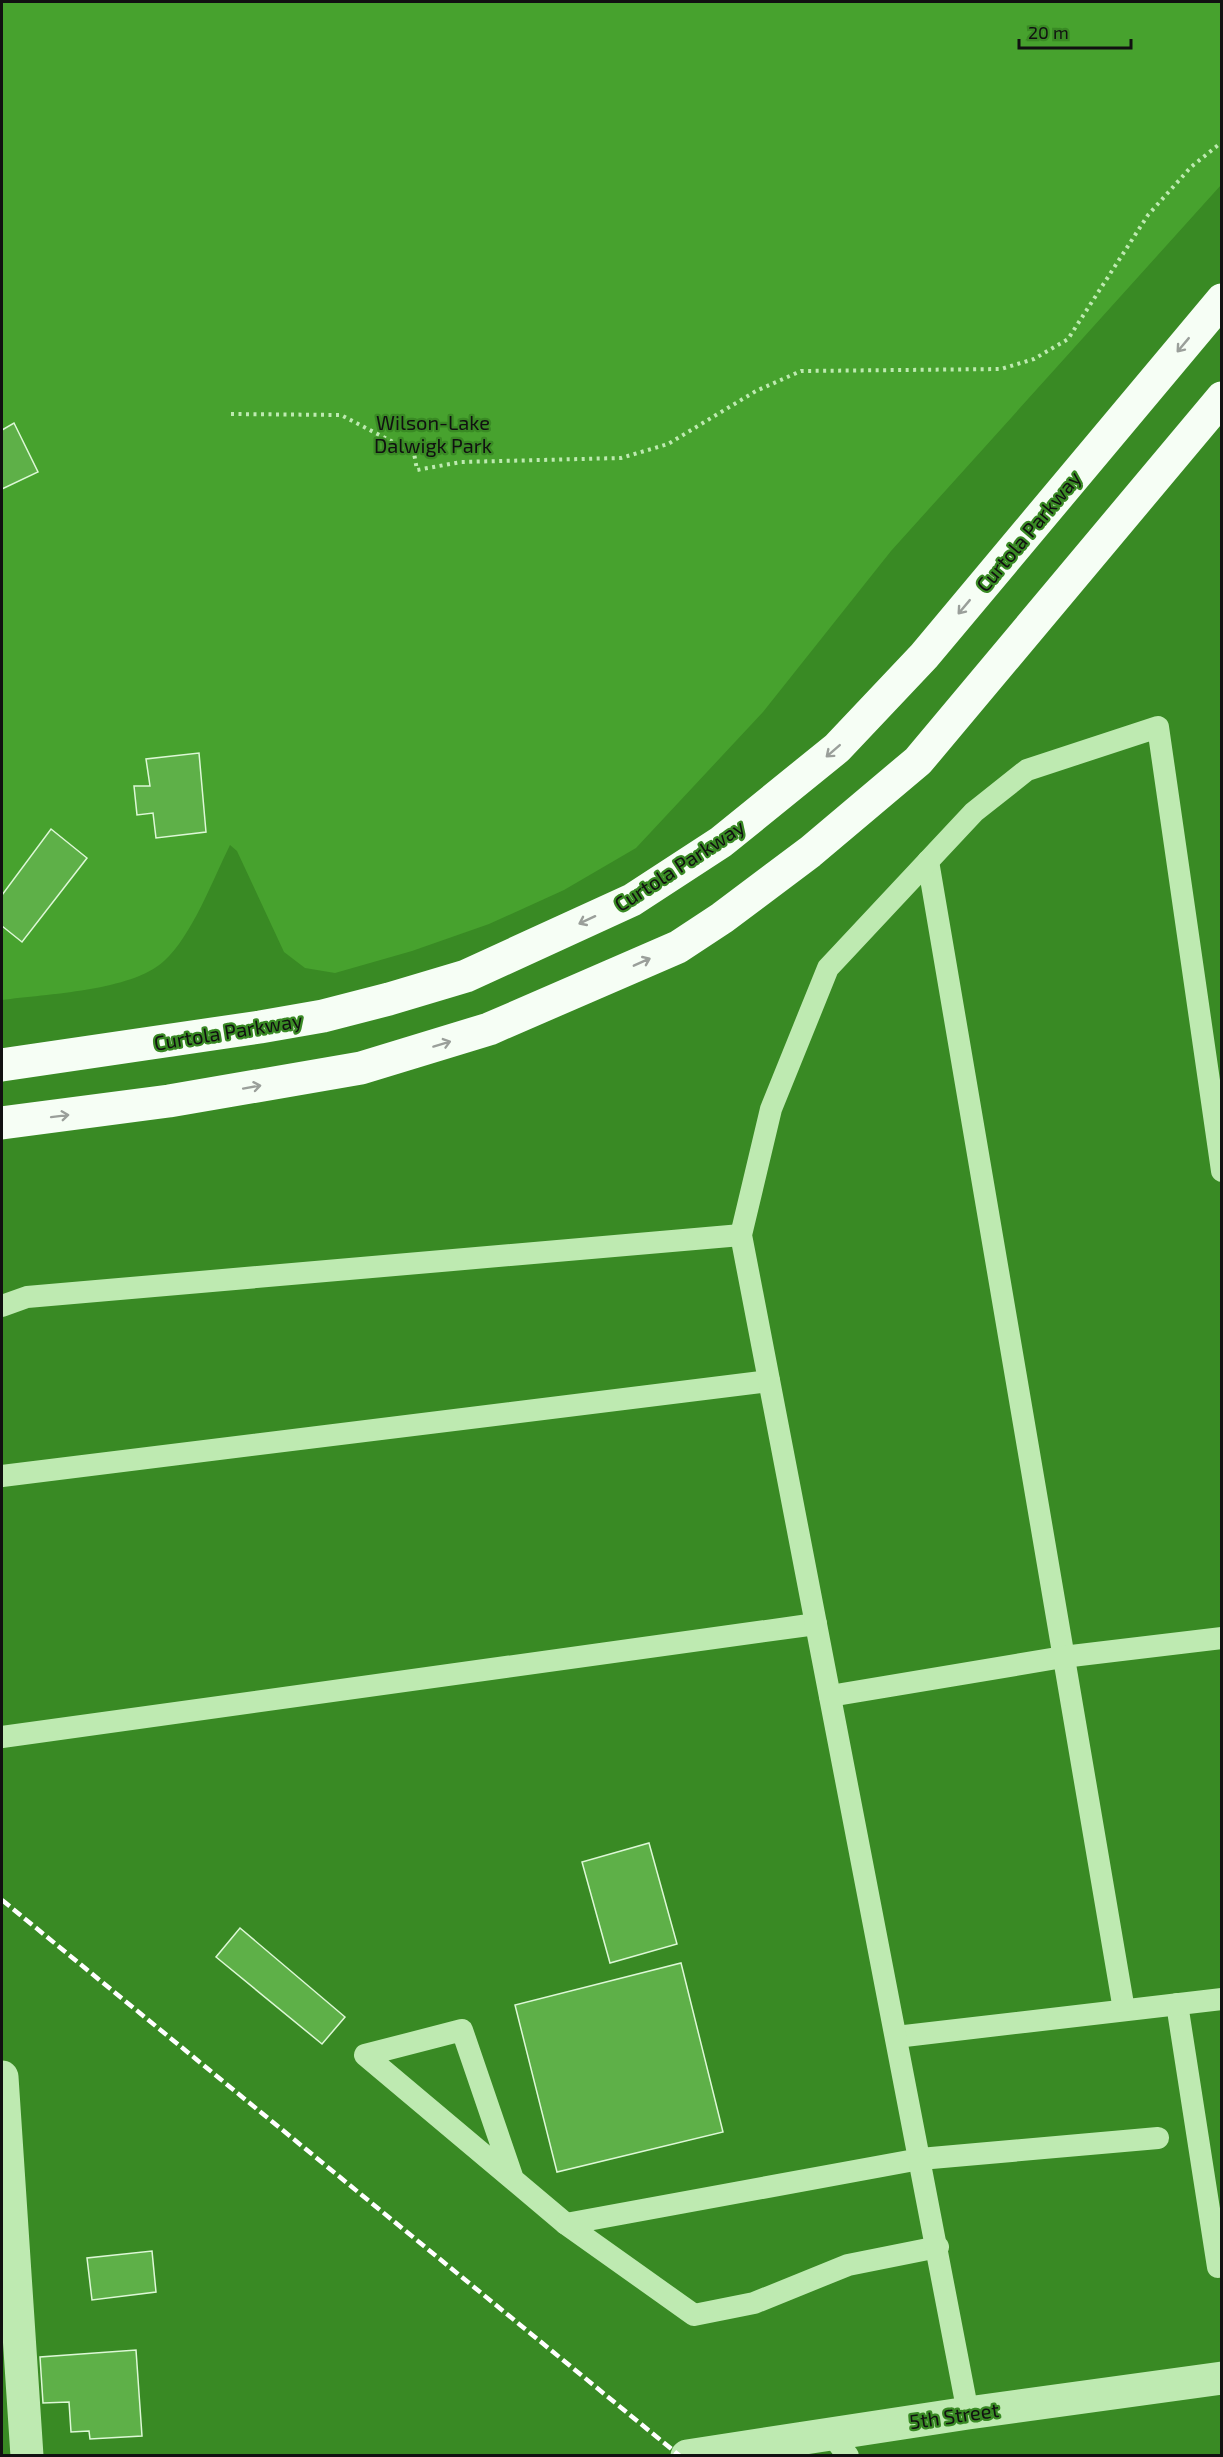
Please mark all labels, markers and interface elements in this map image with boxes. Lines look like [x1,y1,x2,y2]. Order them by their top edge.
scale bar [1019,12,1132,50]
text: 20 m [1028,21,1069,43]
one-way arrow [1177,337,1190,353]
park label: Wilson-Lake Dalwigk Park [374,410,492,457]
street label: Curtola Parkway [971,465,1086,596]
one-way arrow [958,599,971,615]
one-way arrow [825,744,840,758]
street label: Curtola Parkway [610,814,749,916]
one-way arrow [578,915,596,927]
one-way arrow [633,956,651,967]
street label: Curtola Parkway [152,1007,304,1055]
one-way arrow [432,1038,451,1049]
one-way arrow [242,1081,262,1092]
one-way arrow [49,1110,69,1121]
street label: 5th Street [908,2397,1001,2433]

